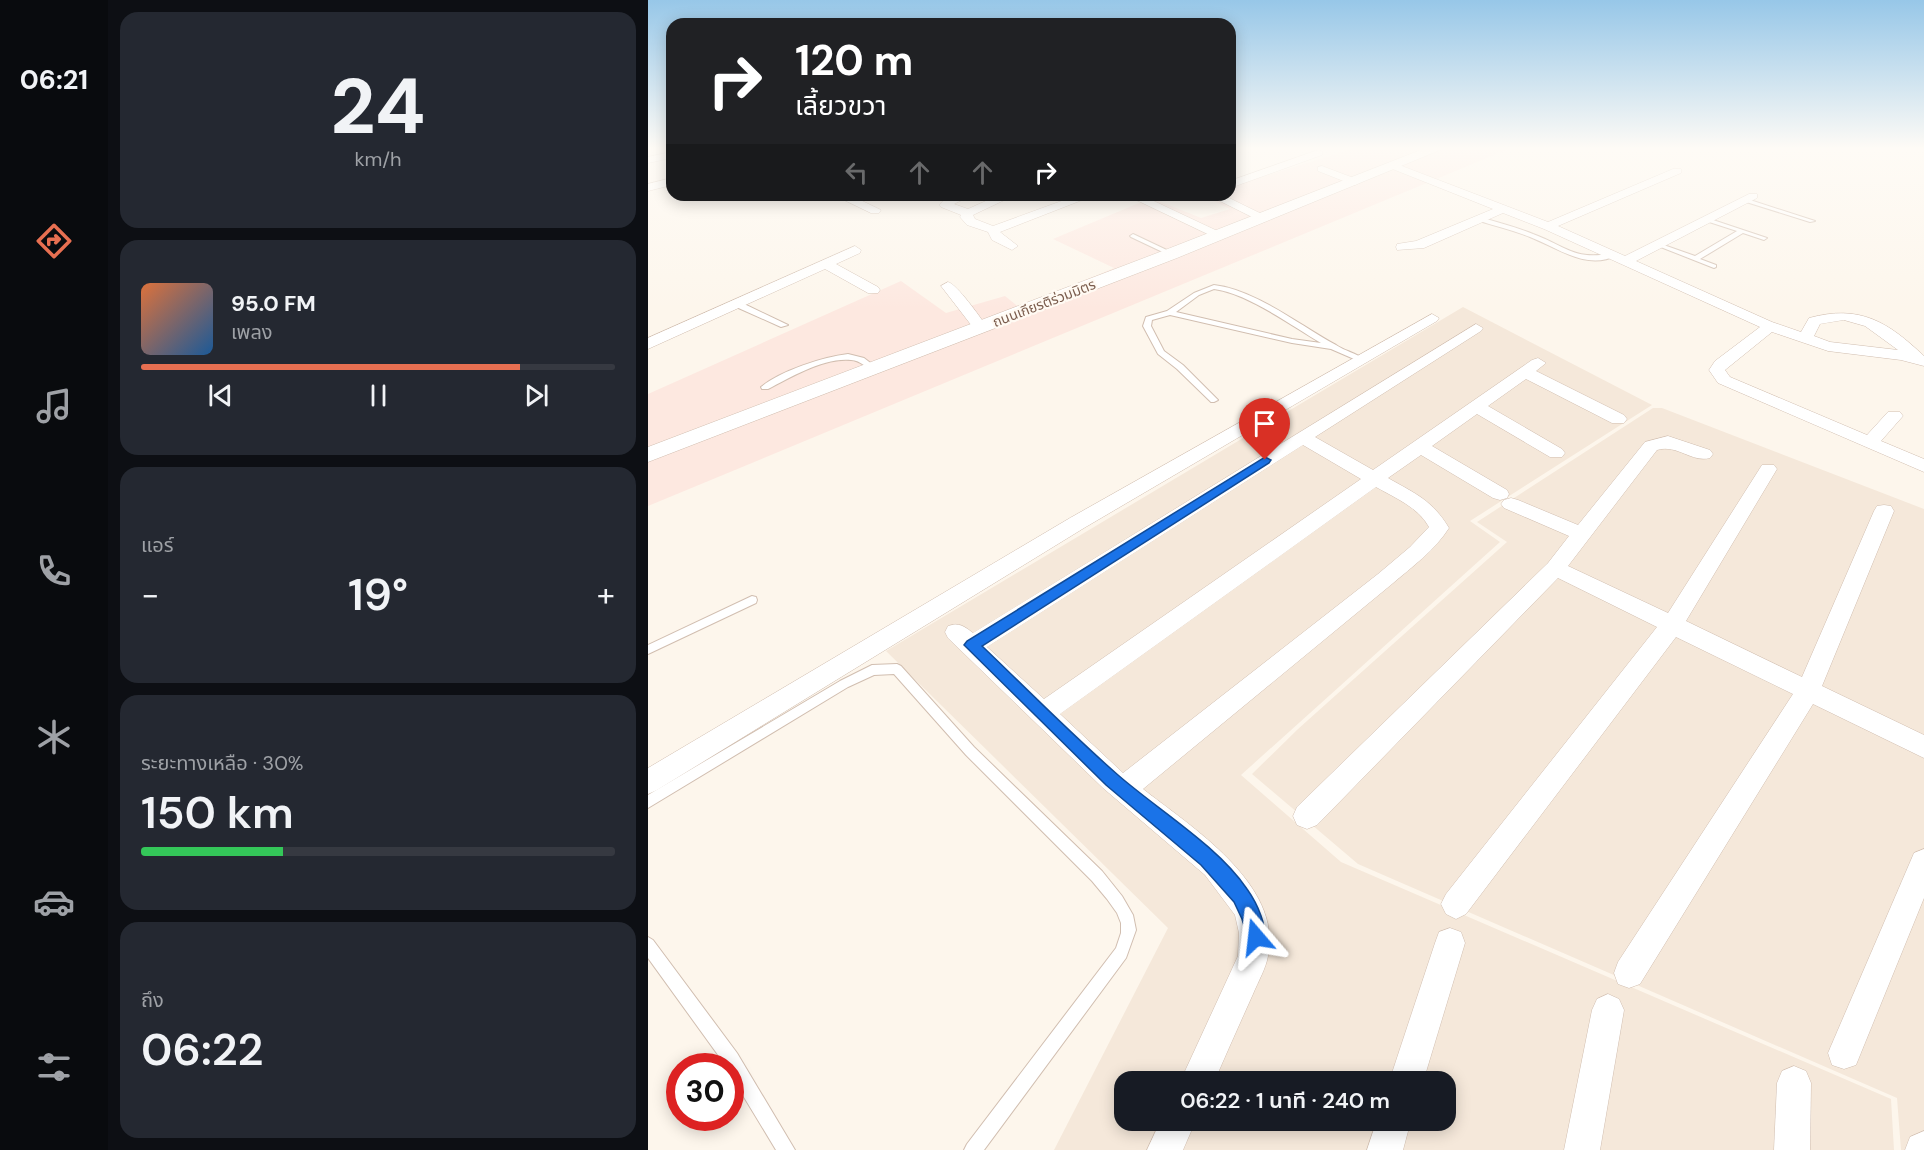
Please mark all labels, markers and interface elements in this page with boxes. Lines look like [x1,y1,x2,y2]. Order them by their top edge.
text: 120 m [795,33,913,88]
icon: right [696,42,774,120]
text: 24 [330,56,426,157]
text: 06:21 [20,62,88,97]
text: เลี้ยวขวา [795,88,886,123]
text: km/h [354,146,402,172]
icon: left [840,156,873,189]
icon: ahead [903,156,936,189]
icon: ahead [966,156,999,189]
icon: right [1029,156,1062,189]
icon: directions [33,220,75,262]
street label: ถนนเกียรติร่วมมิตร [990,275,1098,331]
text: 95.0 FM [231,289,316,318]
text: เพลง [231,319,273,345]
icon: previous [204,379,237,412]
icon: pause [362,379,395,412]
icon: next [520,379,553,412]
icon: music [33,385,75,427]
pin [1239,398,1290,460]
icon: arrive [1248,407,1281,440]
text: แอร์ [141,532,173,558]
icon: phone [33,550,75,592]
text: 19° [348,565,408,624]
text: − [141,573,159,616]
text: + [597,573,615,616]
icon: climate [33,716,75,758]
text: ระยะทางเหลือ · 30% [141,750,304,776]
text: 150 km [141,783,294,842]
icon: car [33,881,75,923]
position arrow [1224,905,1288,969]
text: ถึง [141,987,164,1013]
text: 06:22 [141,1020,264,1079]
icon: filters [33,1046,75,1088]
speed limit sign: 30 [666,1053,744,1131]
text: 06:22 · 1 นาที · 240 m [1180,1086,1390,1115]

